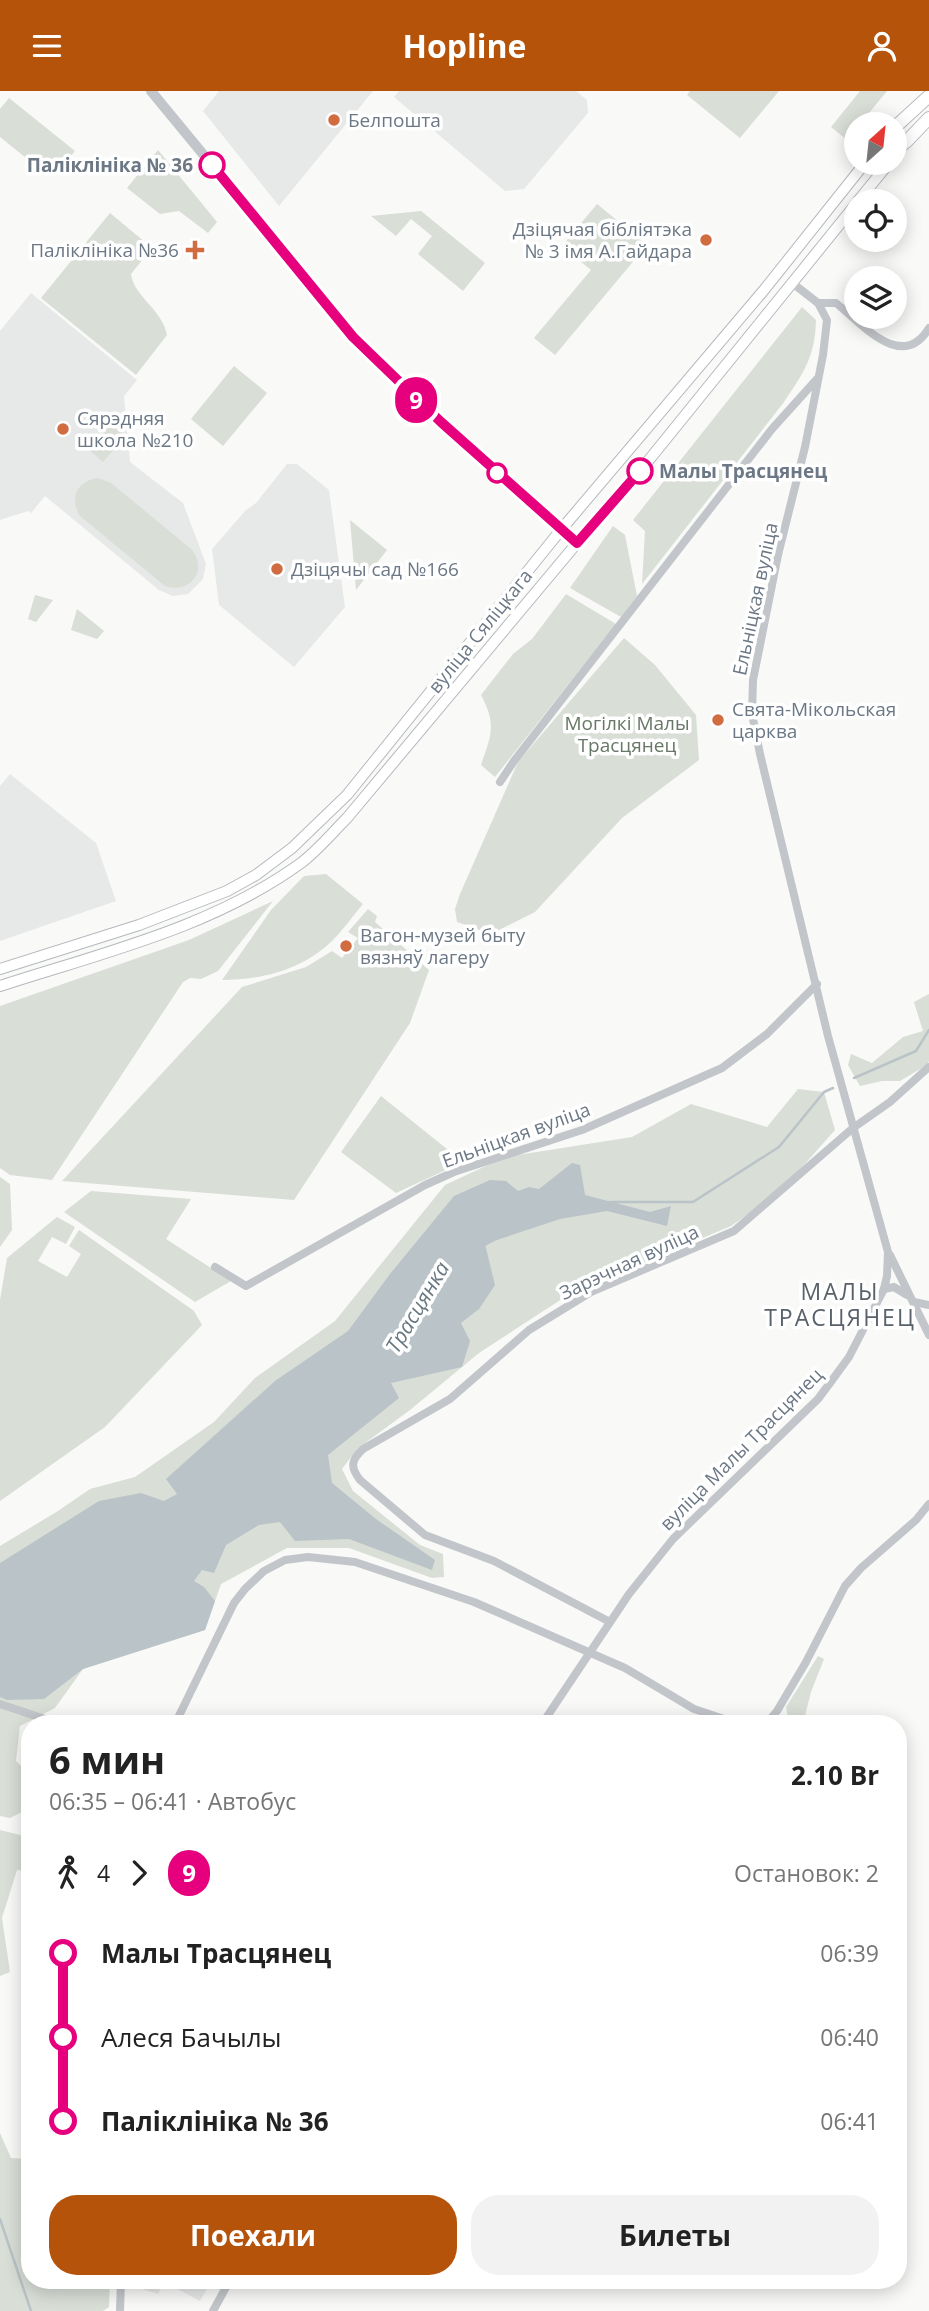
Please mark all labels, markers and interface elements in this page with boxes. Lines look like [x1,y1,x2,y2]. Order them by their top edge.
text: Hopline [402,24,527,67]
icon: menu [28,27,66,65]
icon: person [863,27,901,65]
place label: Белпошта [348,107,441,133]
marker: Белпошта [326,112,342,128]
north arrow [844,112,906,175]
map controls [844,112,907,329]
place label: Паліклініка № 36 [27,152,193,178]
marker: Паліклініка № 36 [199,152,225,178]
button: locate [844,189,907,252]
place label: Дзіцячая бібліятэка № 3 імя А.Гайдара [513,216,692,264]
marker: Дзіцячая бібліятэка № 3 імя А.Гайдара [698,232,714,248]
place label: Паліклініка №36 [30,237,179,263]
marker: Паліклініка №36 [185,240,205,260]
button: layers [844,266,907,329]
line badge: 9 [393,377,439,423]
text: 9 [409,383,423,416]
place label: Сярэдняя школа №210 [77,405,193,453]
marker: Сярэдняя школа №210 [55,421,71,437]
marker: Малы Трасцянец [627,458,653,484]
place label: Малы Трасцянец [659,458,827,484]
unlabelled marker [487,463,507,483]
street label: Ельніцкая вуліца [726,520,784,678]
place label: Дзіцячы сад №166 [291,556,459,582]
marker: Дзіцячы сад №166 [269,561,285,577]
street label: вуліца Сяліцкага [422,563,538,699]
place label: Свята-Мікольская царква [732,696,896,744]
park label: Могілкі Малы Трасцянец [564,710,690,758]
marker: Свята-Мікольская царква [710,712,726,728]
place label: Вагон-музей быту вязняў лагеру [360,922,526,970]
marker: Вагон-музей быту вязняў лагеру [338,938,354,954]
street label: Ельніцкая вуліца [438,1096,594,1174]
street label: Зарэчная вуліца [555,1218,703,1306]
water label: Трасцянка [379,1256,455,1358]
district label: МАЛЫ ТРАСЦЯНЕЦ [764,1275,916,1333]
street label: вуліца Малы Трасцянец [654,1362,828,1536]
text: 6 мин [49,1733,165,1785]
text: 2.10 Br [791,1757,879,1793]
text: 06:35 – 06:41 · Автобус [49,1785,296,1817]
icon: walk [49,1854,87,1892]
icon: forward [120,1854,158,1892]
text: 9 [182,1856,196,1889]
text: 4 [97,1857,110,1889]
text: Остановок: 2 [734,1857,879,1889]
text: Малы Трасцянец [101,1935,331,1971]
text: 06:39 [820,1937,879,1969]
text: Алеся Бачылы [101,2019,281,2055]
text: 06:40 [820,2021,879,2053]
text: Паліклініка № 36 [101,2103,329,2139]
text: 06:41 [820,2105,879,2137]
button: Поехали [49,2195,457,2275]
button: Билеты [471,2195,879,2275]

